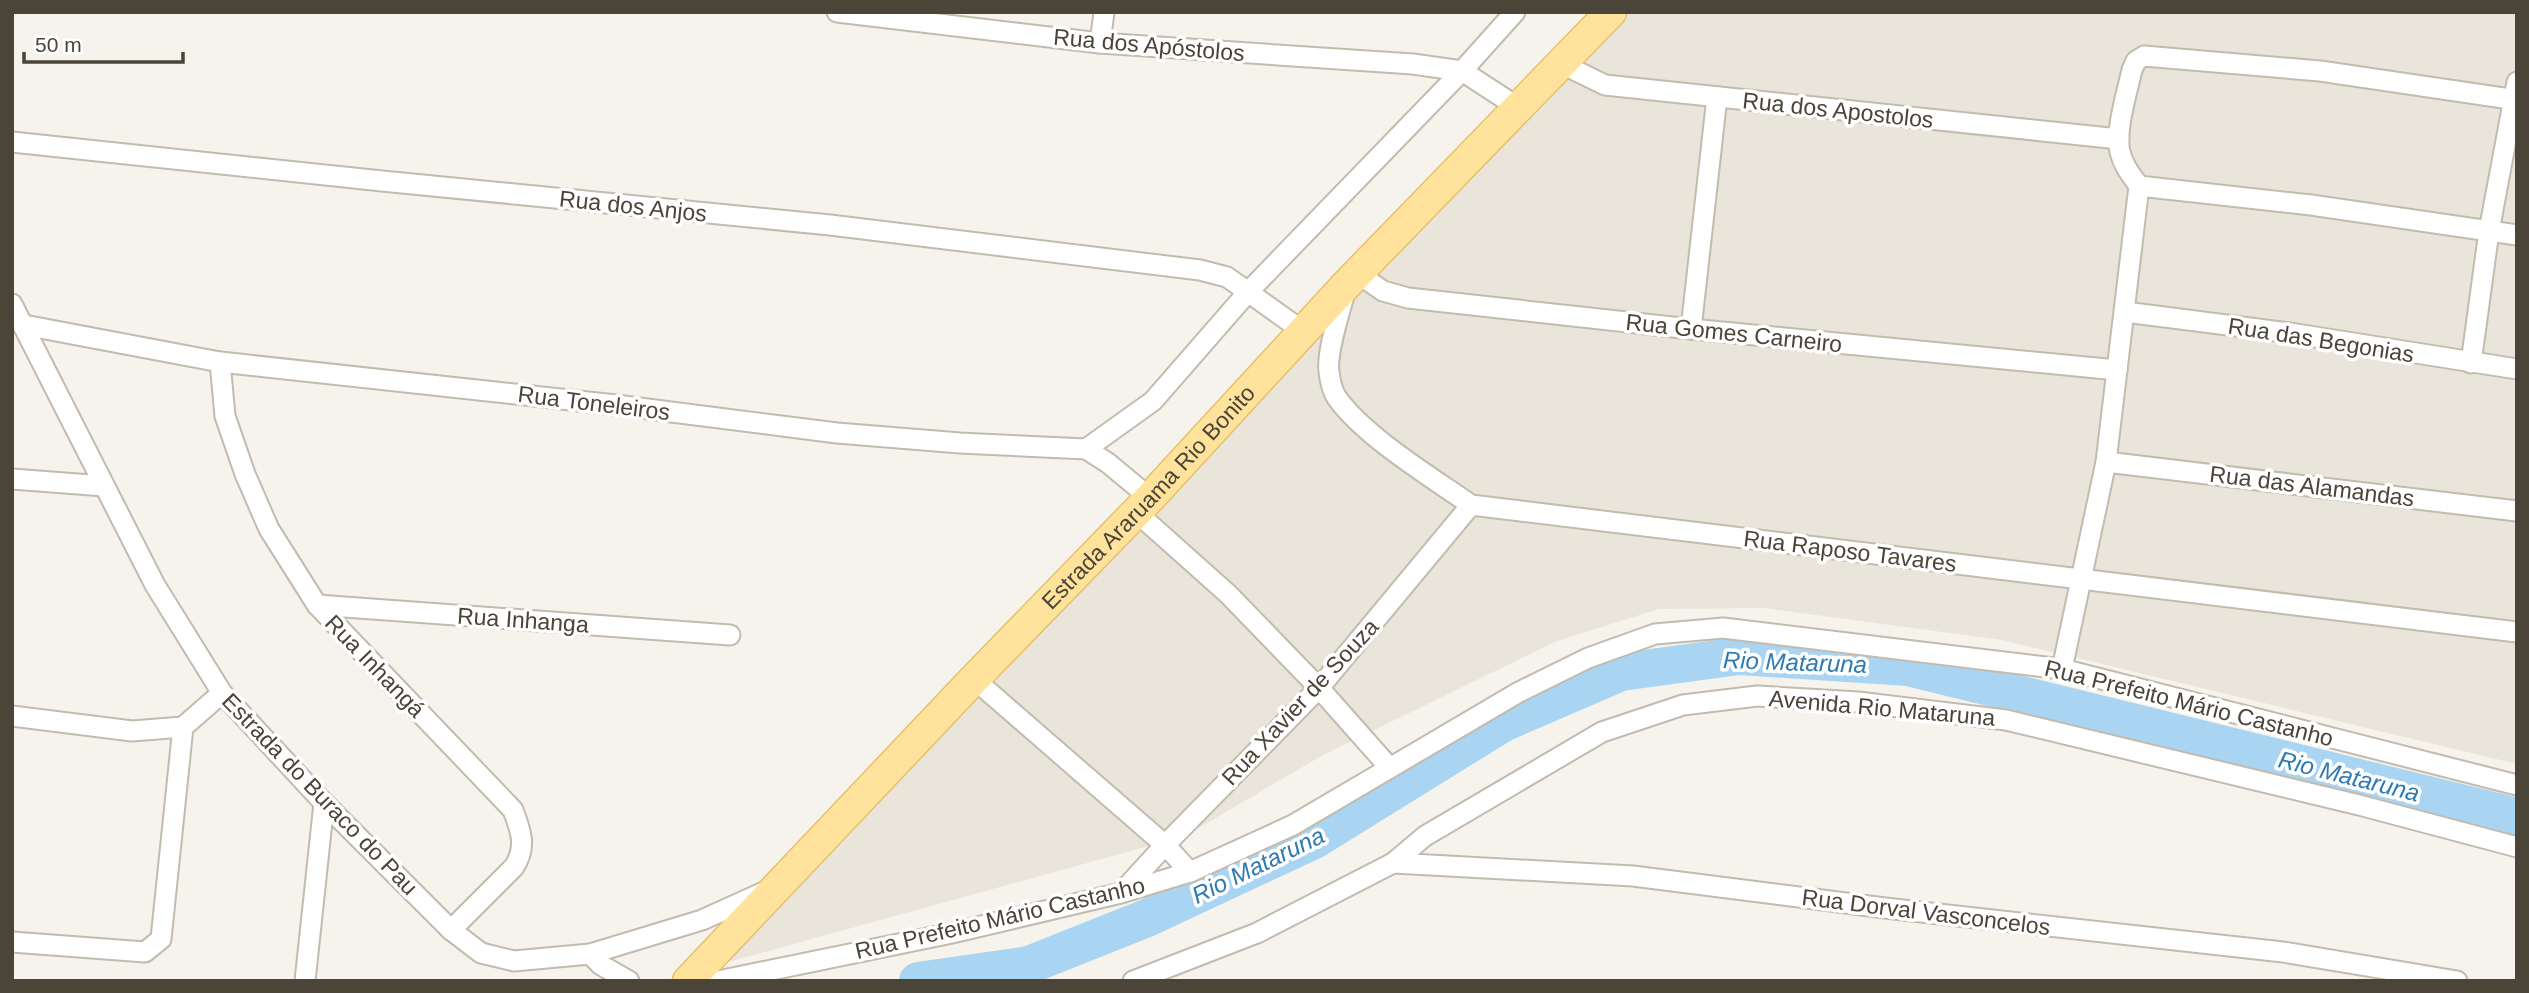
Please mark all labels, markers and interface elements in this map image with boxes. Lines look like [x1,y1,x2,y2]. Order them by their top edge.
scale bar [24,21,184,65]
street label: Rua dos Apóstolos [1052,24,1246,66]
text: 50 m [35,33,82,56]
street label: Rua dos Apostolos [1741,87,1935,133]
street label: Rua dos Anjos [558,185,708,227]
street label: Rua Gomes Carneiro [1625,309,1843,357]
street label: Rua das Begonias [2226,312,2416,368]
street label: Estrada Araruama Rio Bonito [1037,380,1260,614]
street label: Rua Toneleiros [516,381,672,425]
street label: Rua das Alamandas [2208,461,2416,511]
street label: Rua Raposo Tavares [1742,525,1958,577]
street label: Rua Inhanga [456,602,590,638]
street label: Rua Inhangá [320,610,430,723]
street label: Rua Xavier de Souza [1216,614,1384,790]
water label: Rio Mataruna [1723,646,1867,678]
street label: Rua Prefeito Mário Castanho [2042,655,2336,751]
street label: Avenida Rio Mataruna [1768,685,1996,731]
street label: Estrada do Buraco do Pau [217,688,423,900]
water label: Rio Mataruna [2276,745,2422,807]
water label: Rio Mataruna [1187,821,1329,909]
street label: Rua Prefeito Mário Castanho [853,872,1147,964]
street label: Rua Dorval Vasconcelos [1800,884,2052,940]

